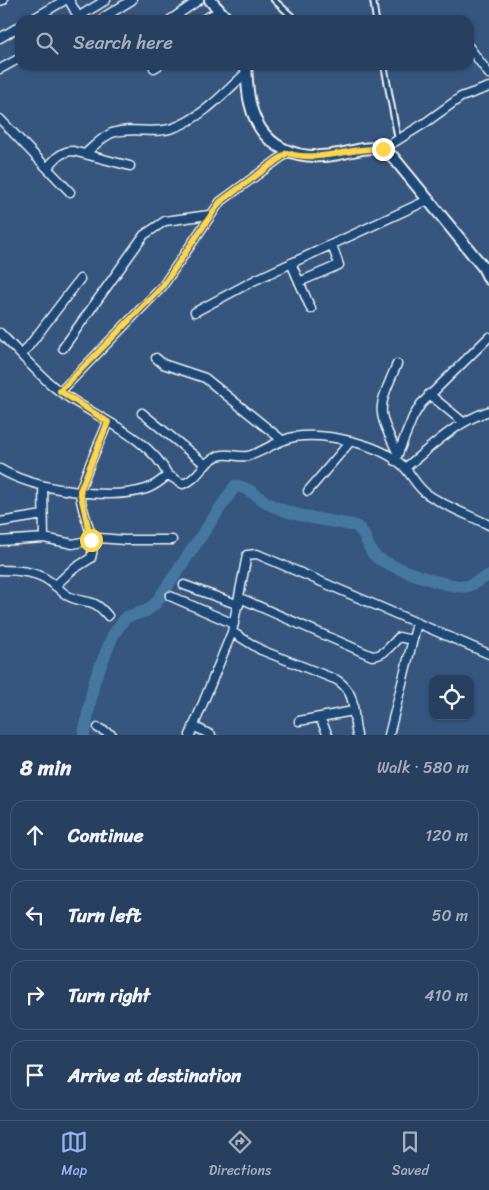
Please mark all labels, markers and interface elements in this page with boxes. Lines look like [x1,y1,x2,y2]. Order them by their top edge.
search box [15,15,474,70]
text: Search here [73,26,173,59]
icon: search [33,29,61,57]
route end [372,138,395,161]
route start [80,529,103,552]
map controls [429,675,474,720]
button: locate [429,675,474,720]
text: 8 min [20,749,71,787]
text: Walk · 580 m [377,753,469,782]
text: Continue [68,819,144,852]
icon: ahead [21,821,49,849]
text: 120 m [425,821,468,850]
text: Turn left [68,899,141,932]
icon: left [21,901,49,929]
text: 50 m [432,901,468,930]
text: Turn right [68,979,150,1012]
icon: right [21,981,49,1009]
text: 410 m [425,981,468,1010]
text: Arrive at destination [68,1059,241,1092]
icon: arrive [21,1061,49,1089]
tab: Map [60,1128,88,1183]
tab: Directions [209,1128,271,1183]
tab: Saved [392,1128,429,1183]

